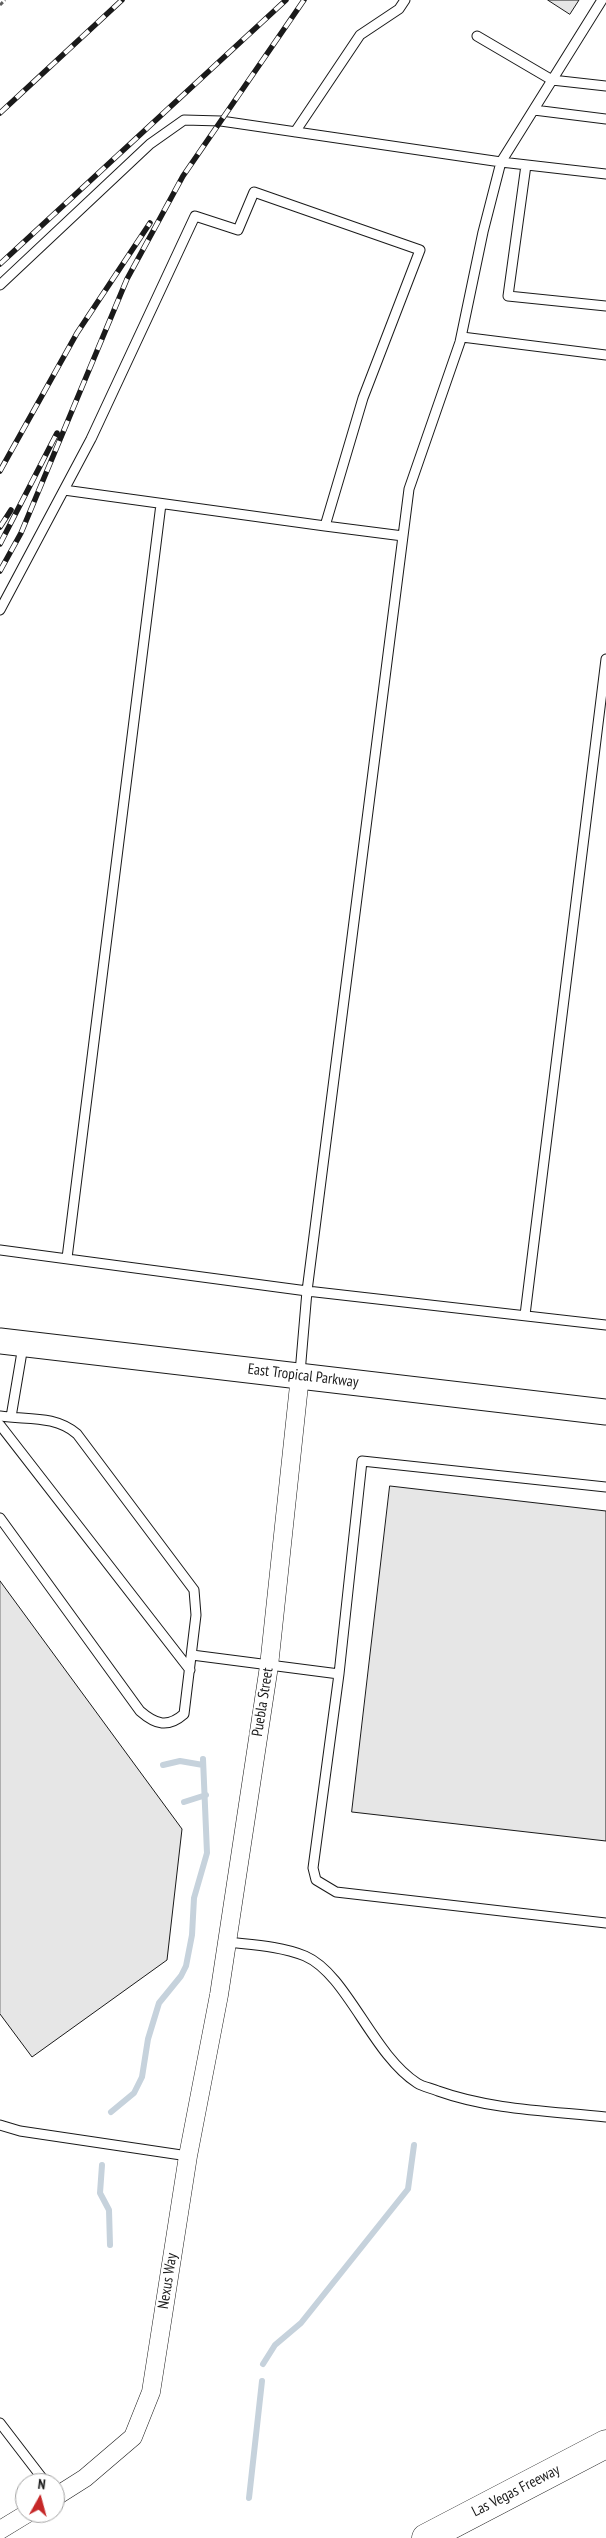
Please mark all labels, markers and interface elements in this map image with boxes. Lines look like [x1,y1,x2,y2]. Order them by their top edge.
street label: East Tropical Parkway [247,1360,359,1392]
street label: Puebla Street [249,1666,277,1738]
street label: Nexus Way [155,2252,181,2310]
street label: Las Vegas Freeway [469,2461,563,2521]
north arrow [15,2473,65,2523]
text: N [37,2475,47,2493]

